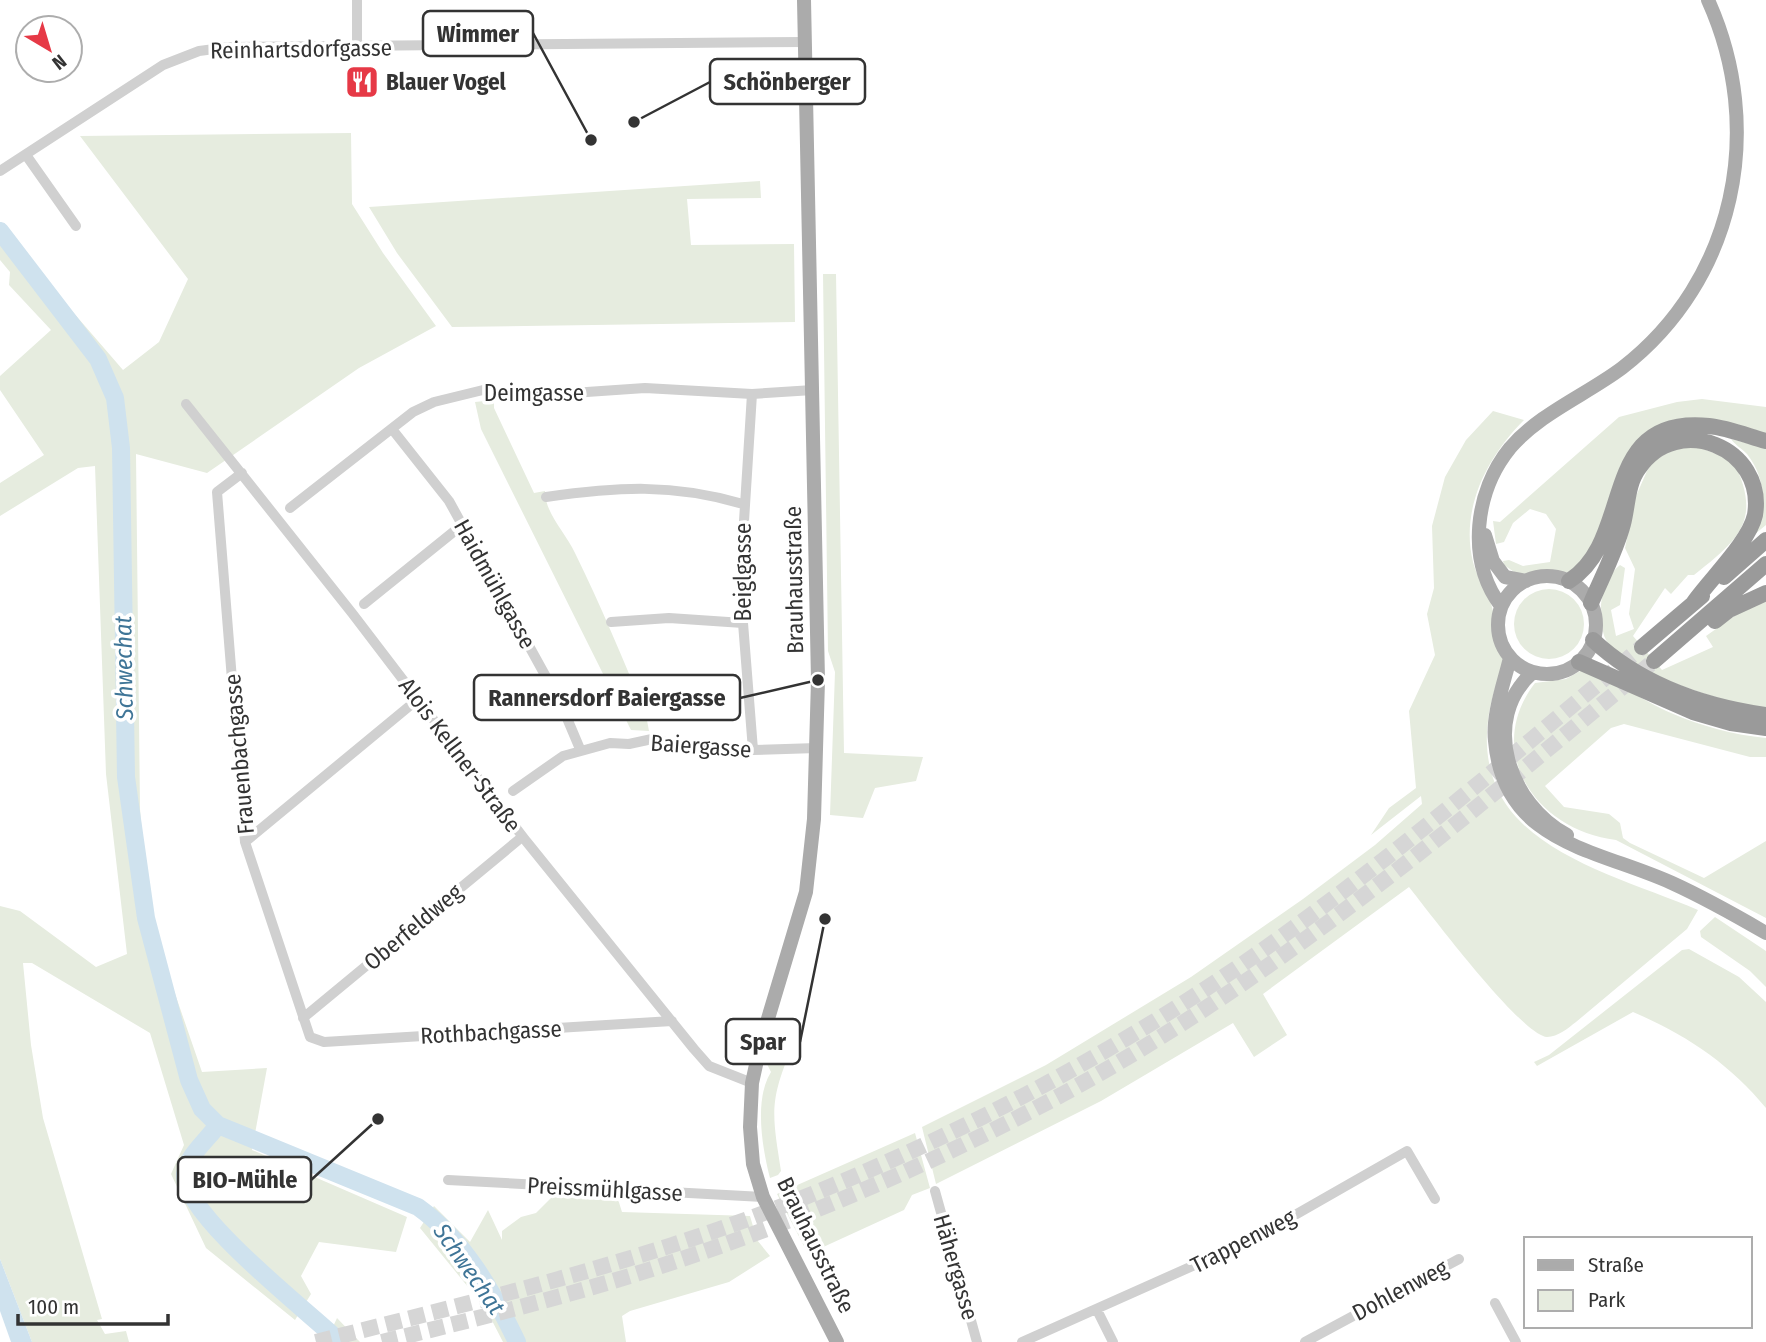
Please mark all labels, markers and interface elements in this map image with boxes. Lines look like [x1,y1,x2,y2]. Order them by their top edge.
callout: Wimmer [423,11,533,56]
north arrow [14,14,84,84]
text: Wimmer [437,20,519,48]
street label: Reinhartsdorfgasse [210,33,392,65]
text: N [48,49,71,75]
callout: Schönberger [710,59,865,104]
restaurant icon: Blauer Vogel [343,63,381,101]
place label: Blauer Vogel [386,68,507,96]
text: Schönberger [724,68,851,96]
street label: Deimgasse [484,379,584,407]
street label: Brauhausstraße [779,506,809,654]
street label: Haidmühlgasse [448,514,542,654]
street label: Beiglgasse [729,523,757,621]
water label: Schwechat [109,615,139,721]
street label: Alois Kellner-Straße [393,672,527,838]
street label: Frauenbachgasse [218,673,260,835]
callout: Rannersdorf Baiergasse [474,675,740,720]
text: Rannersdorf Baiergasse [488,684,726,712]
street label: Baiergasse [650,729,752,763]
street label: Oberfeldweg [358,878,468,976]
street label: Rothbachgasse [420,1014,562,1050]
callout: Spar [726,1019,800,1064]
text: Spar [740,1028,786,1056]
callout: BIO-Mühle [178,1157,311,1202]
text: BIO-Mühle [193,1166,297,1194]
street label: Preissmühlgasse [527,1171,683,1207]
street label: Brauhausstraße [771,1172,861,1318]
street label: Trappenweg [1186,1203,1300,1279]
street label: Hähergasse [928,1211,984,1323]
water label: Schwechat [427,1217,511,1320]
legend [1524,1237,1752,1328]
text: Straße [1588,1252,1644,1278]
street label: Dohlenweg [1347,1253,1453,1327]
scale bar [18,1282,168,1326]
text: Park [1588,1287,1626,1313]
text: 100 m [28,1294,79,1320]

